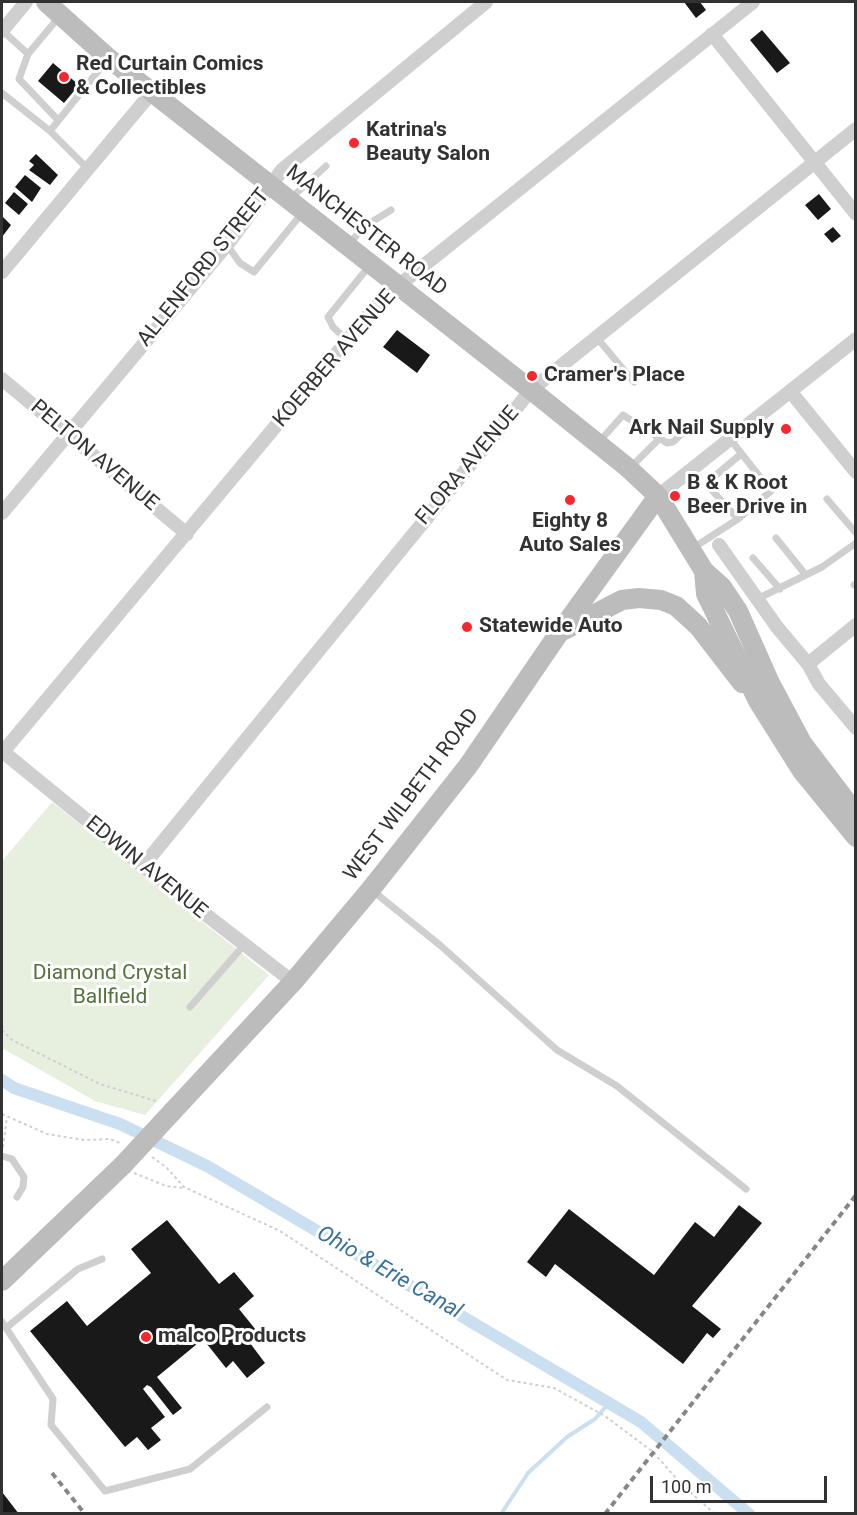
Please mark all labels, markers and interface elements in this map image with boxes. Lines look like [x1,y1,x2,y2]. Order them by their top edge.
place label: Red Curtain Comics & Collectibles [76,52,264,102]
marker: Red Curtain Comics & Collectibles [57,70,71,84]
place label: Katrina's Beauty Salon [366,118,490,168]
marker: Katrina's Beauty Salon [347,136,361,150]
street label: MANCHESTER ROAD [280,160,452,302]
street label: ALLENFORD STREET [133,184,275,352]
street label: KOERBER AVENUE [268,285,402,433]
place label: Cramer's Place [544,363,685,389]
marker: Cramer's Place [525,369,539,383]
street label: PELTON AVENUE [25,395,163,517]
street label: FLORA AVENUE [411,402,525,530]
place label: Ark Nail Supply [629,416,774,442]
marker: Ark Nail Supply [779,422,793,436]
place label: B & K Root Beer Drive in [687,471,807,521]
marker: B & K Root Beer Drive in [668,489,682,503]
marker: Eighty 8 Auto Sales [563,493,577,507]
place label: Eighty 8 Auto Sales [519,509,621,559]
place label: Statewide Auto [479,614,623,640]
marker: Statewide Auto [460,620,474,634]
street label: WEST WILBETH ROAD [339,704,485,886]
street label: EDWIN AVENUE [80,811,212,925]
park label: Diamond Crystal Ballfield [33,961,187,1011]
water label: Ohio & Erie Canal [312,1221,466,1325]
place label: malco Products [158,1324,306,1350]
marker: malco Products [139,1330,153,1344]
scale bar [653,1464,830,1502]
text: 100 m [661,1476,712,1497]

